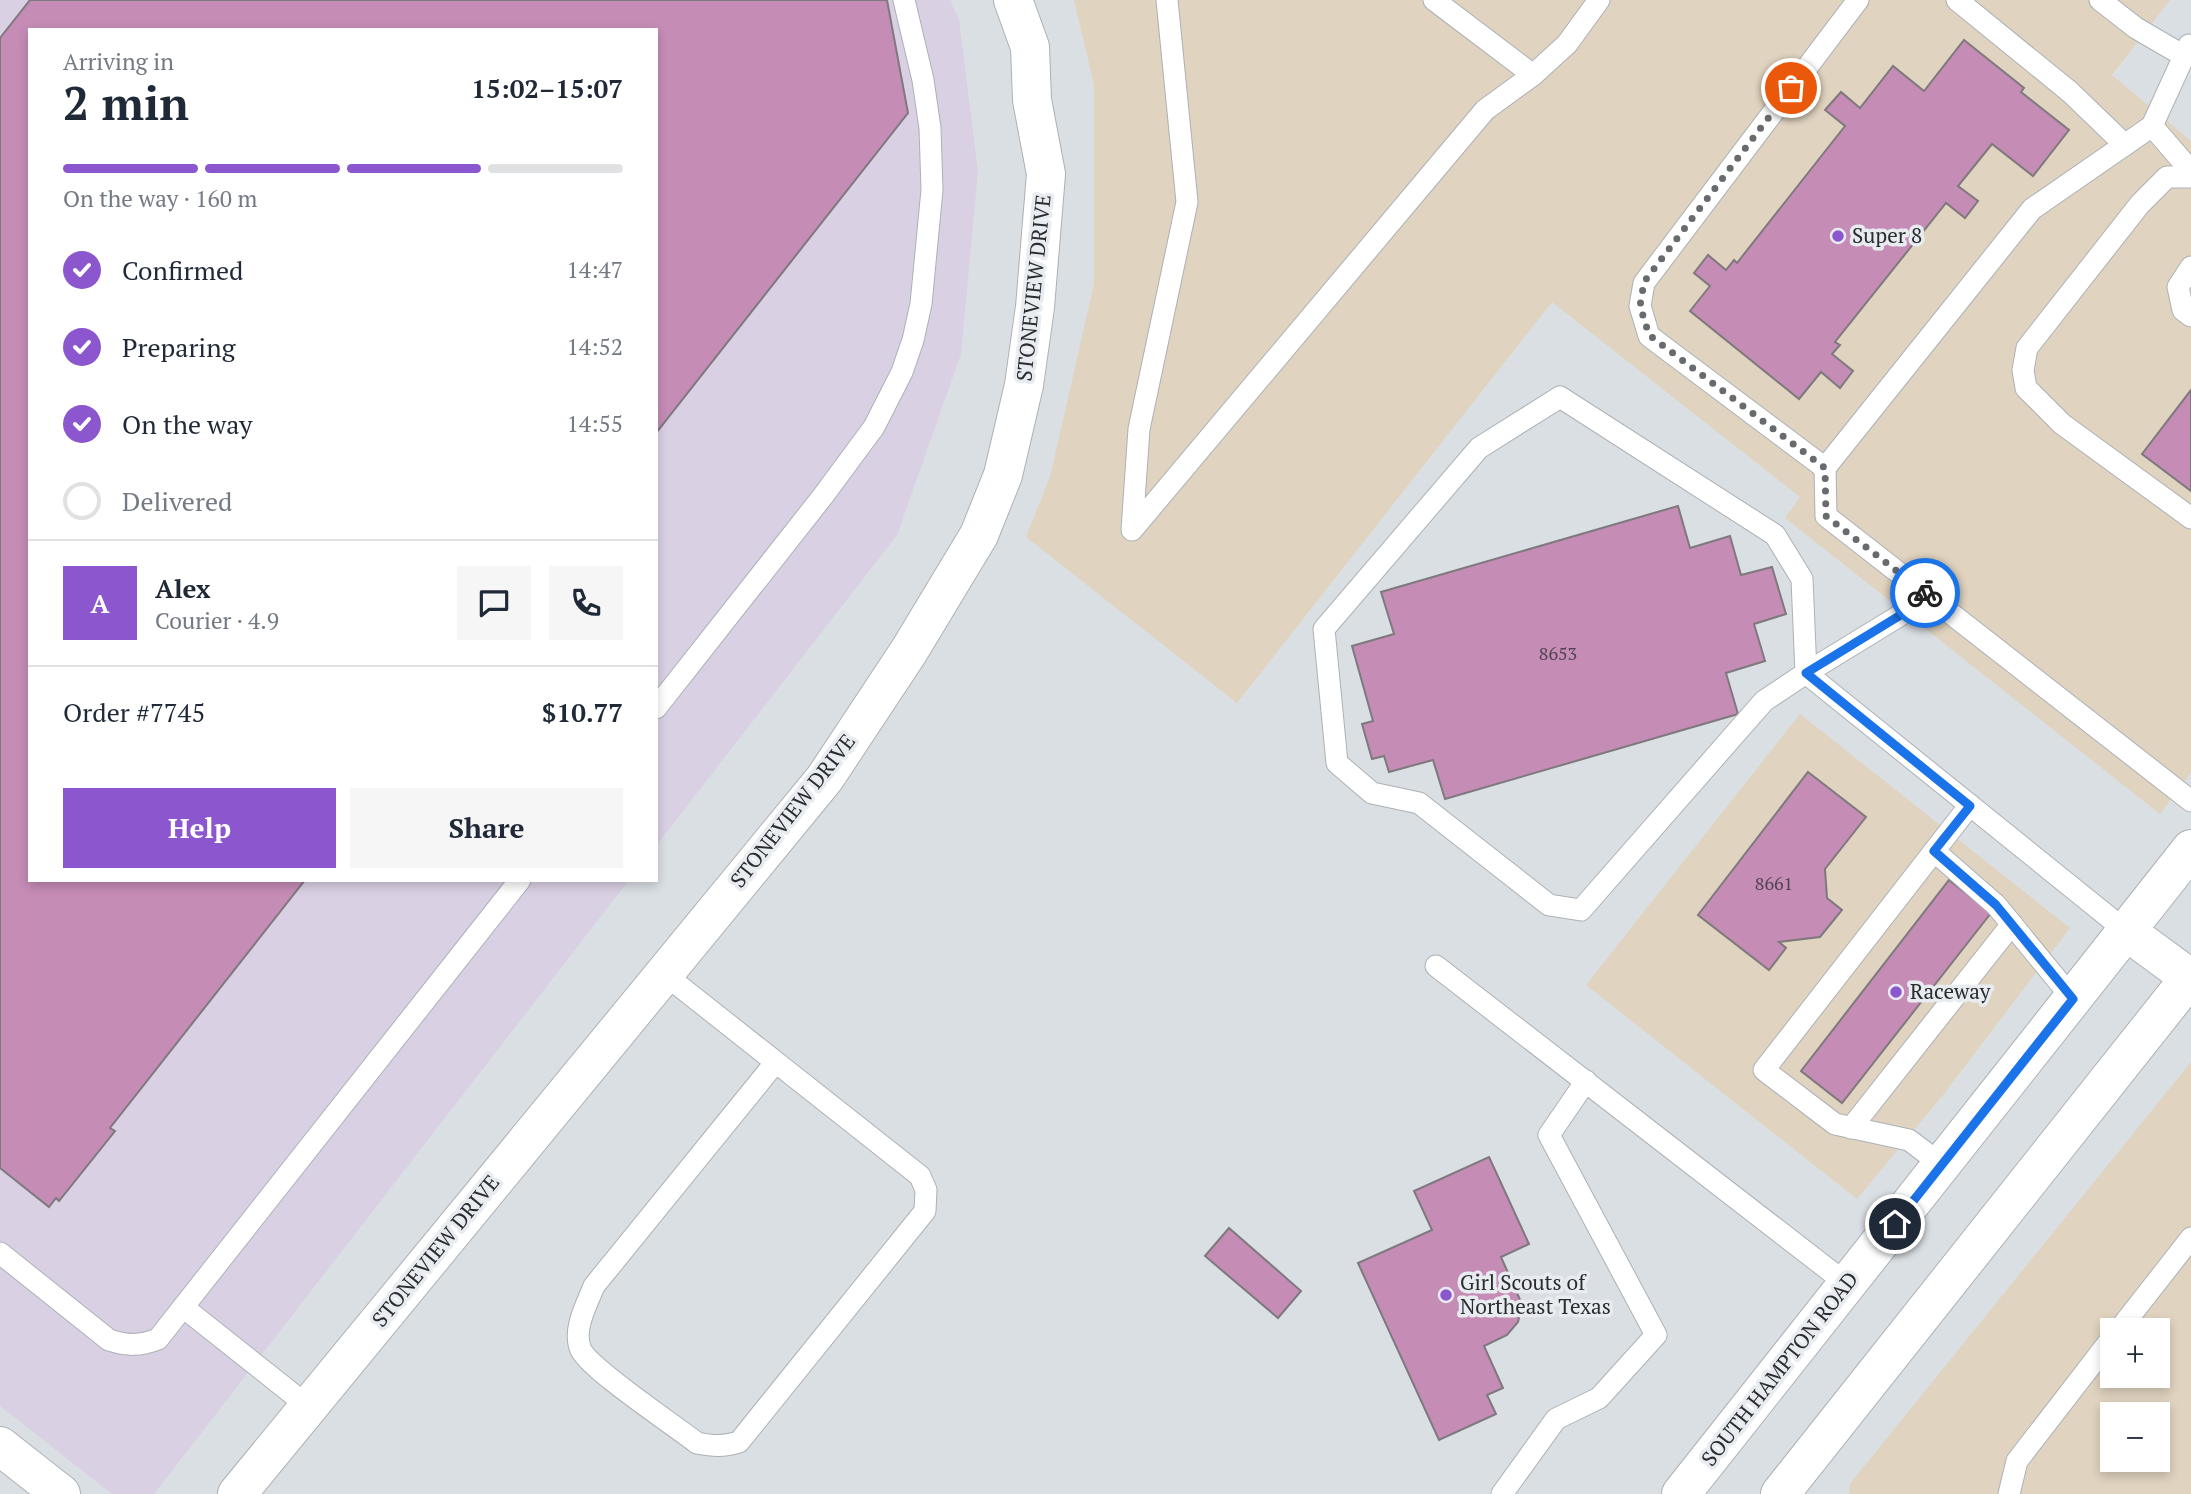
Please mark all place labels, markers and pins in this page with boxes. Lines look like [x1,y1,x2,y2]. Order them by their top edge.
pin [1761,58,1821,118]
place label: Super 8 [1852,221,1922,249]
marker: Super 8 [1830,228,1846,244]
place label: Raceway [1910,977,1991,1005]
marker: Raceway [1888,984,1904,1000]
pin [1865,1194,1925,1254]
place label: Girl Scouts of Northeast Texas [1460,1268,1611,1320]
marker: Girl Scouts of Northeast Texas [1438,1287,1454,1303]

